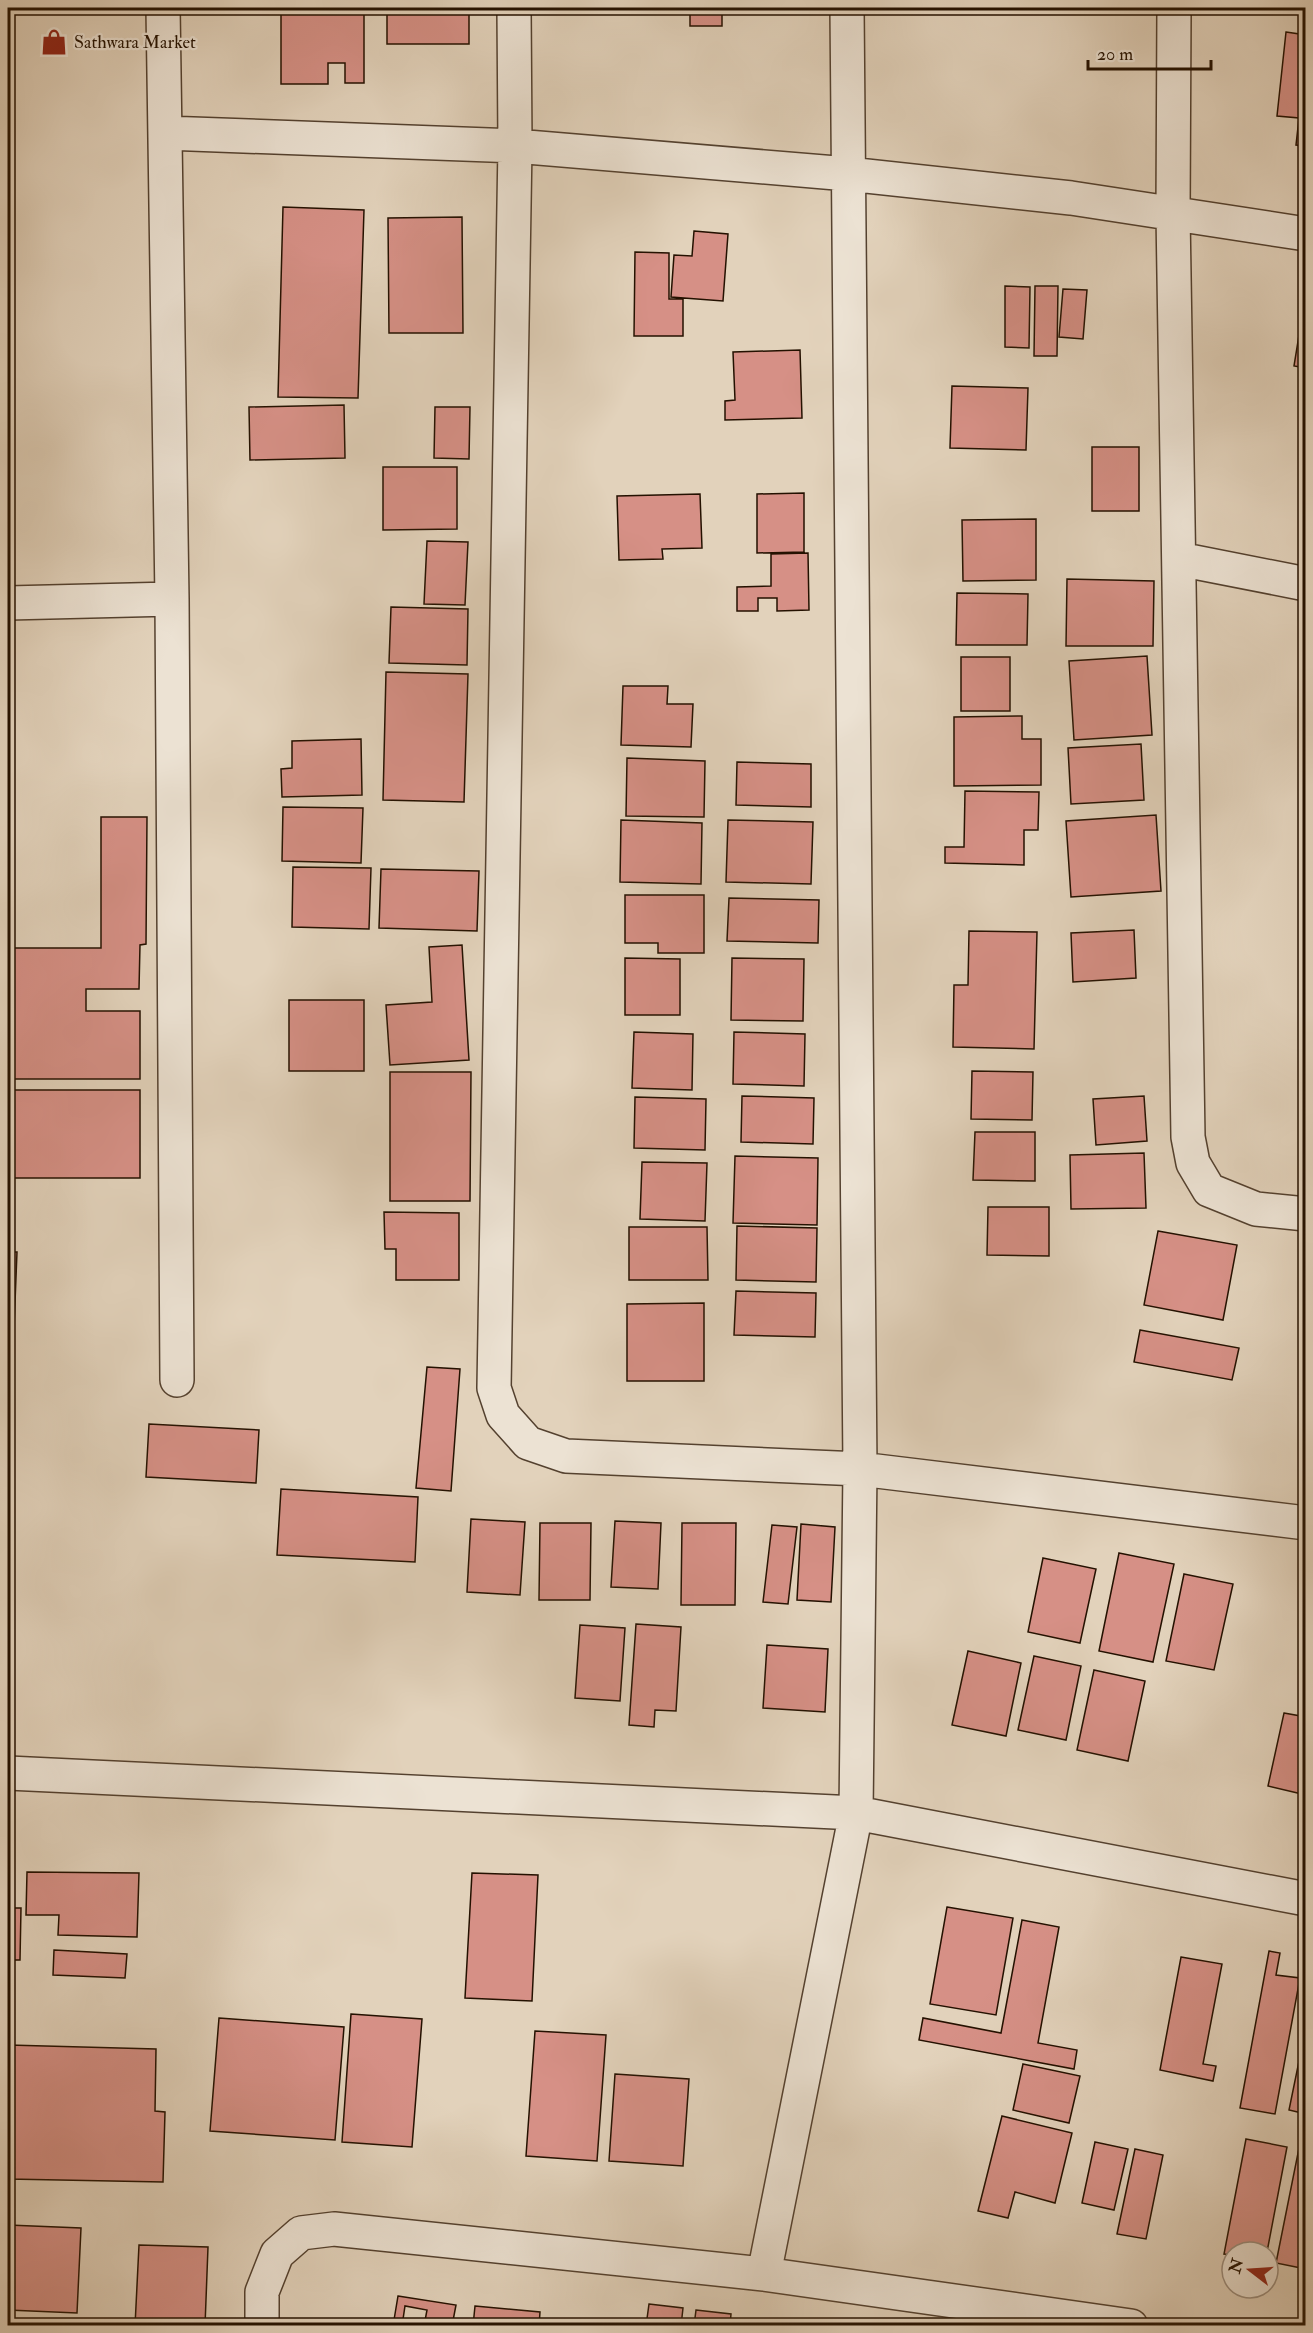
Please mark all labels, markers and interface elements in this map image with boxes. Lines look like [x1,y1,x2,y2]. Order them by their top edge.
shop icon: Sathwara Market [39,27,69,57]
place label: Sathwara Market [74,31,196,54]
scale bar [1088,33,1211,71]
text: 20 m [1097,43,1133,66]
north arrow [1220,2240,1280,2300]
text: N [1225,2255,1248,2277]

